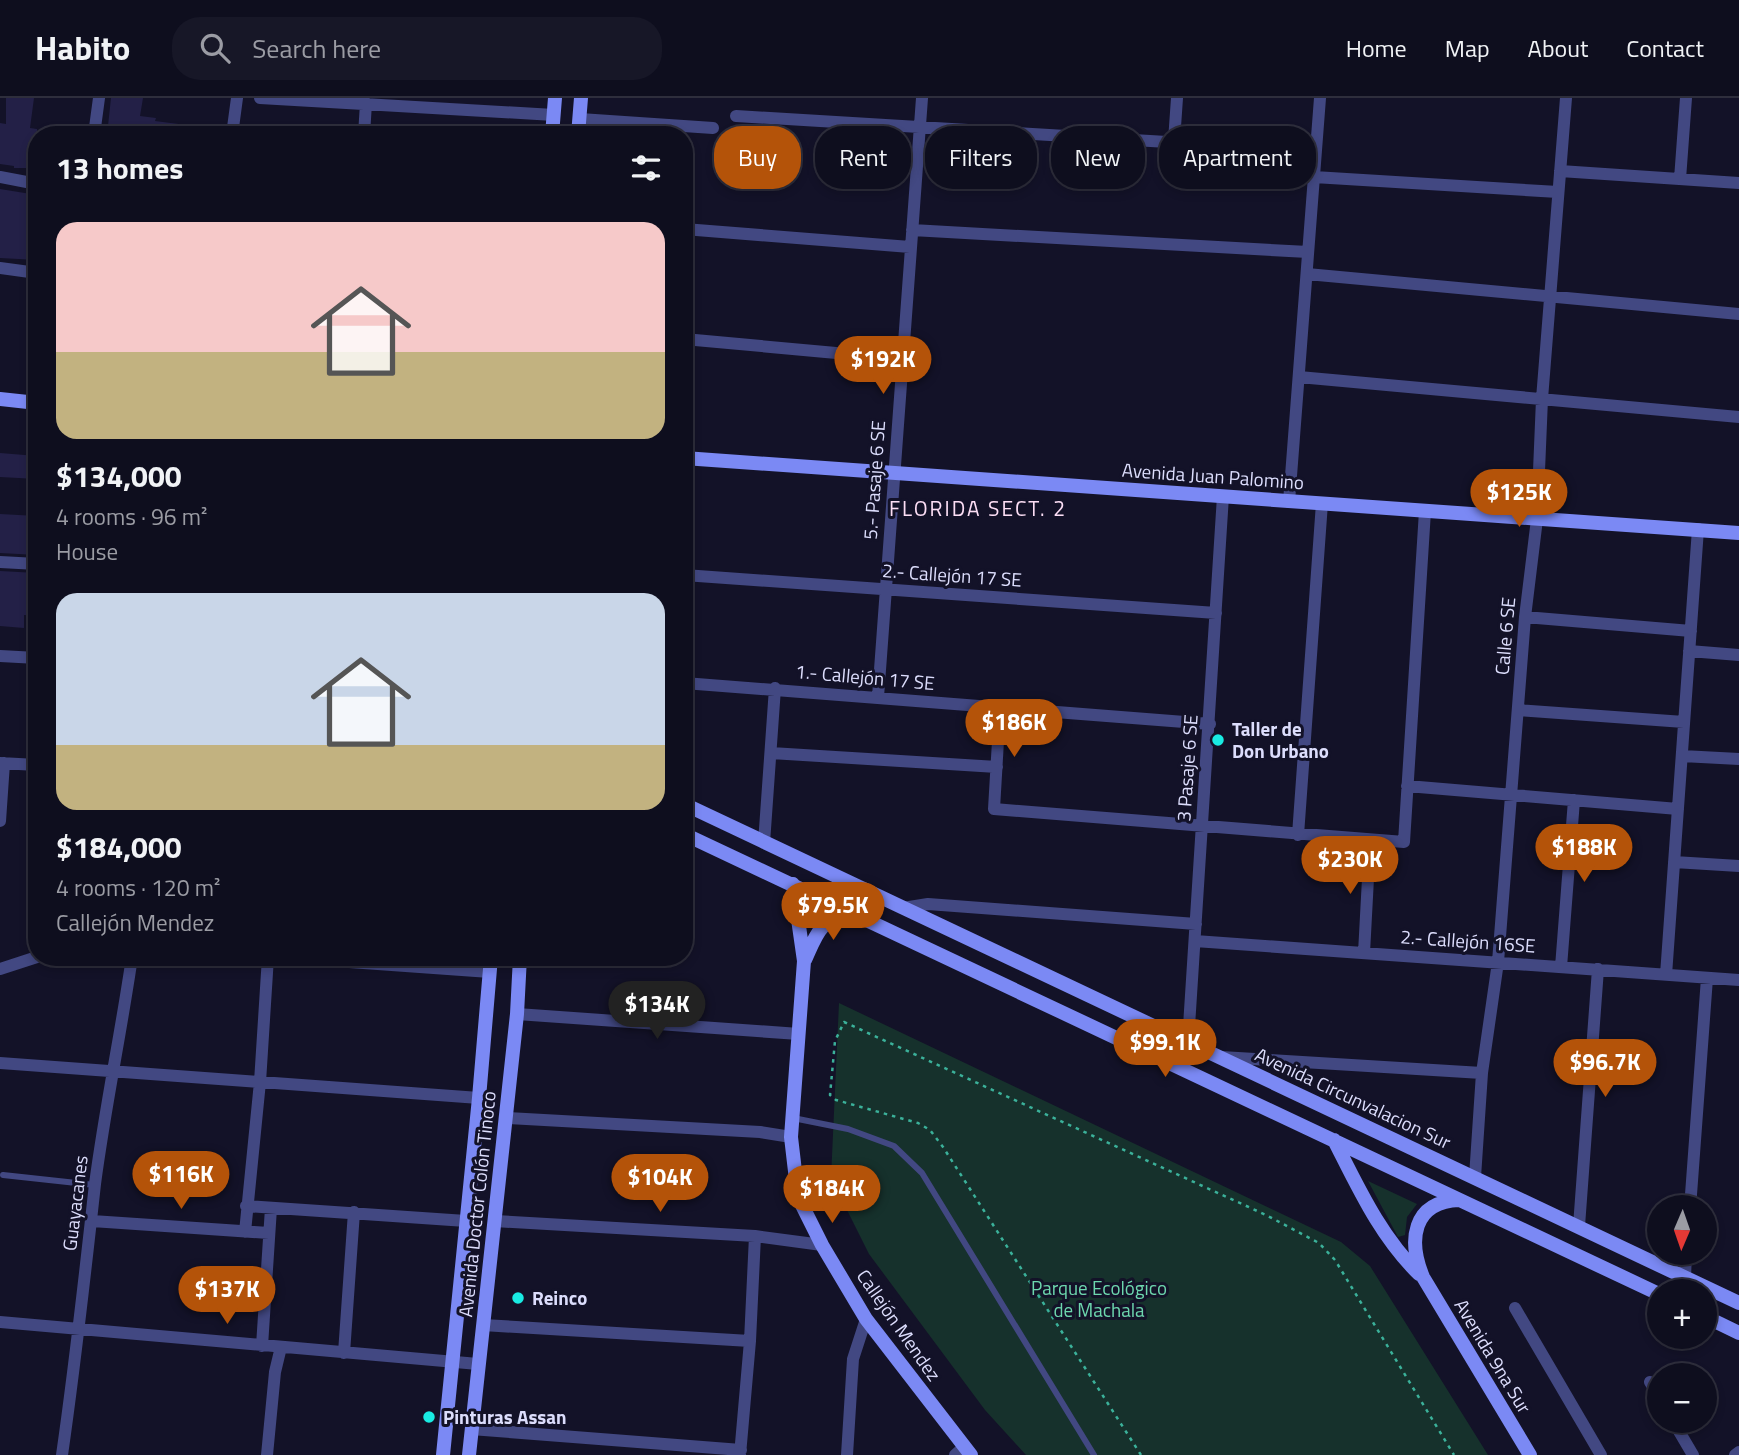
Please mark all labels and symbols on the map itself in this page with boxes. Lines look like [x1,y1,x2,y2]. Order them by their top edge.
pin: $192K [834,336,932,396]
street label: 5.- Pasaje 6 SE [855,419,892,540]
street label: Avenida Juan Palomino [1121,455,1305,496]
pin: $125K [1470,470,1568,529]
district label: FLORIDA SECT. 2 [889,492,1067,524]
street label: 2.- Callejón 17 SE [881,555,1023,594]
street label: Calle 6 SE [1487,596,1522,676]
street label: 1.- Callejón 17 SE [794,656,936,697]
pin: $186K [965,700,1063,759]
street label: 3 Pasaje 6 SE [1168,713,1205,823]
place label: Taller de Don Urbano [1232,714,1329,765]
marker: Taller de Don Urbano [1210,732,1226,748]
pin: $188K [1535,824,1633,884]
pin: $230K [1301,836,1399,896]
pin: $79.5K [776,882,890,942]
street label: 2.- Callejón 16SE [1399,921,1537,960]
pin: $134K [608,982,706,1041]
pin: $99.1K [1108,1020,1222,1079]
street label: Avenida Circunvalacion Sur [1250,1039,1456,1156]
pin: $96.7K [1548,1040,1662,1099]
street label: Avenida Doctor Colón Tinoco [450,1089,503,1318]
pin: $116K [132,1152,230,1211]
street label: Guayacanes [54,1153,95,1252]
pin: $104K [611,1154,709,1214]
pin: $184K [783,1166,881,1225]
north arrow [1647,1195,1717,1265]
street label: Callejón Mendez [850,1263,949,1387]
pin: $137K [178,1266,276,1326]
park label: Parque Ecológico de Machala [1031,1273,1167,1324]
place label: Reinco [532,1283,587,1312]
marker: Reinco [510,1290,526,1306]
street label: Avenida 9na Sur [1448,1293,1539,1419]
place label: Pinturas Assan [443,1402,567,1431]
marker: Pinturas Assan [421,1409,437,1425]

